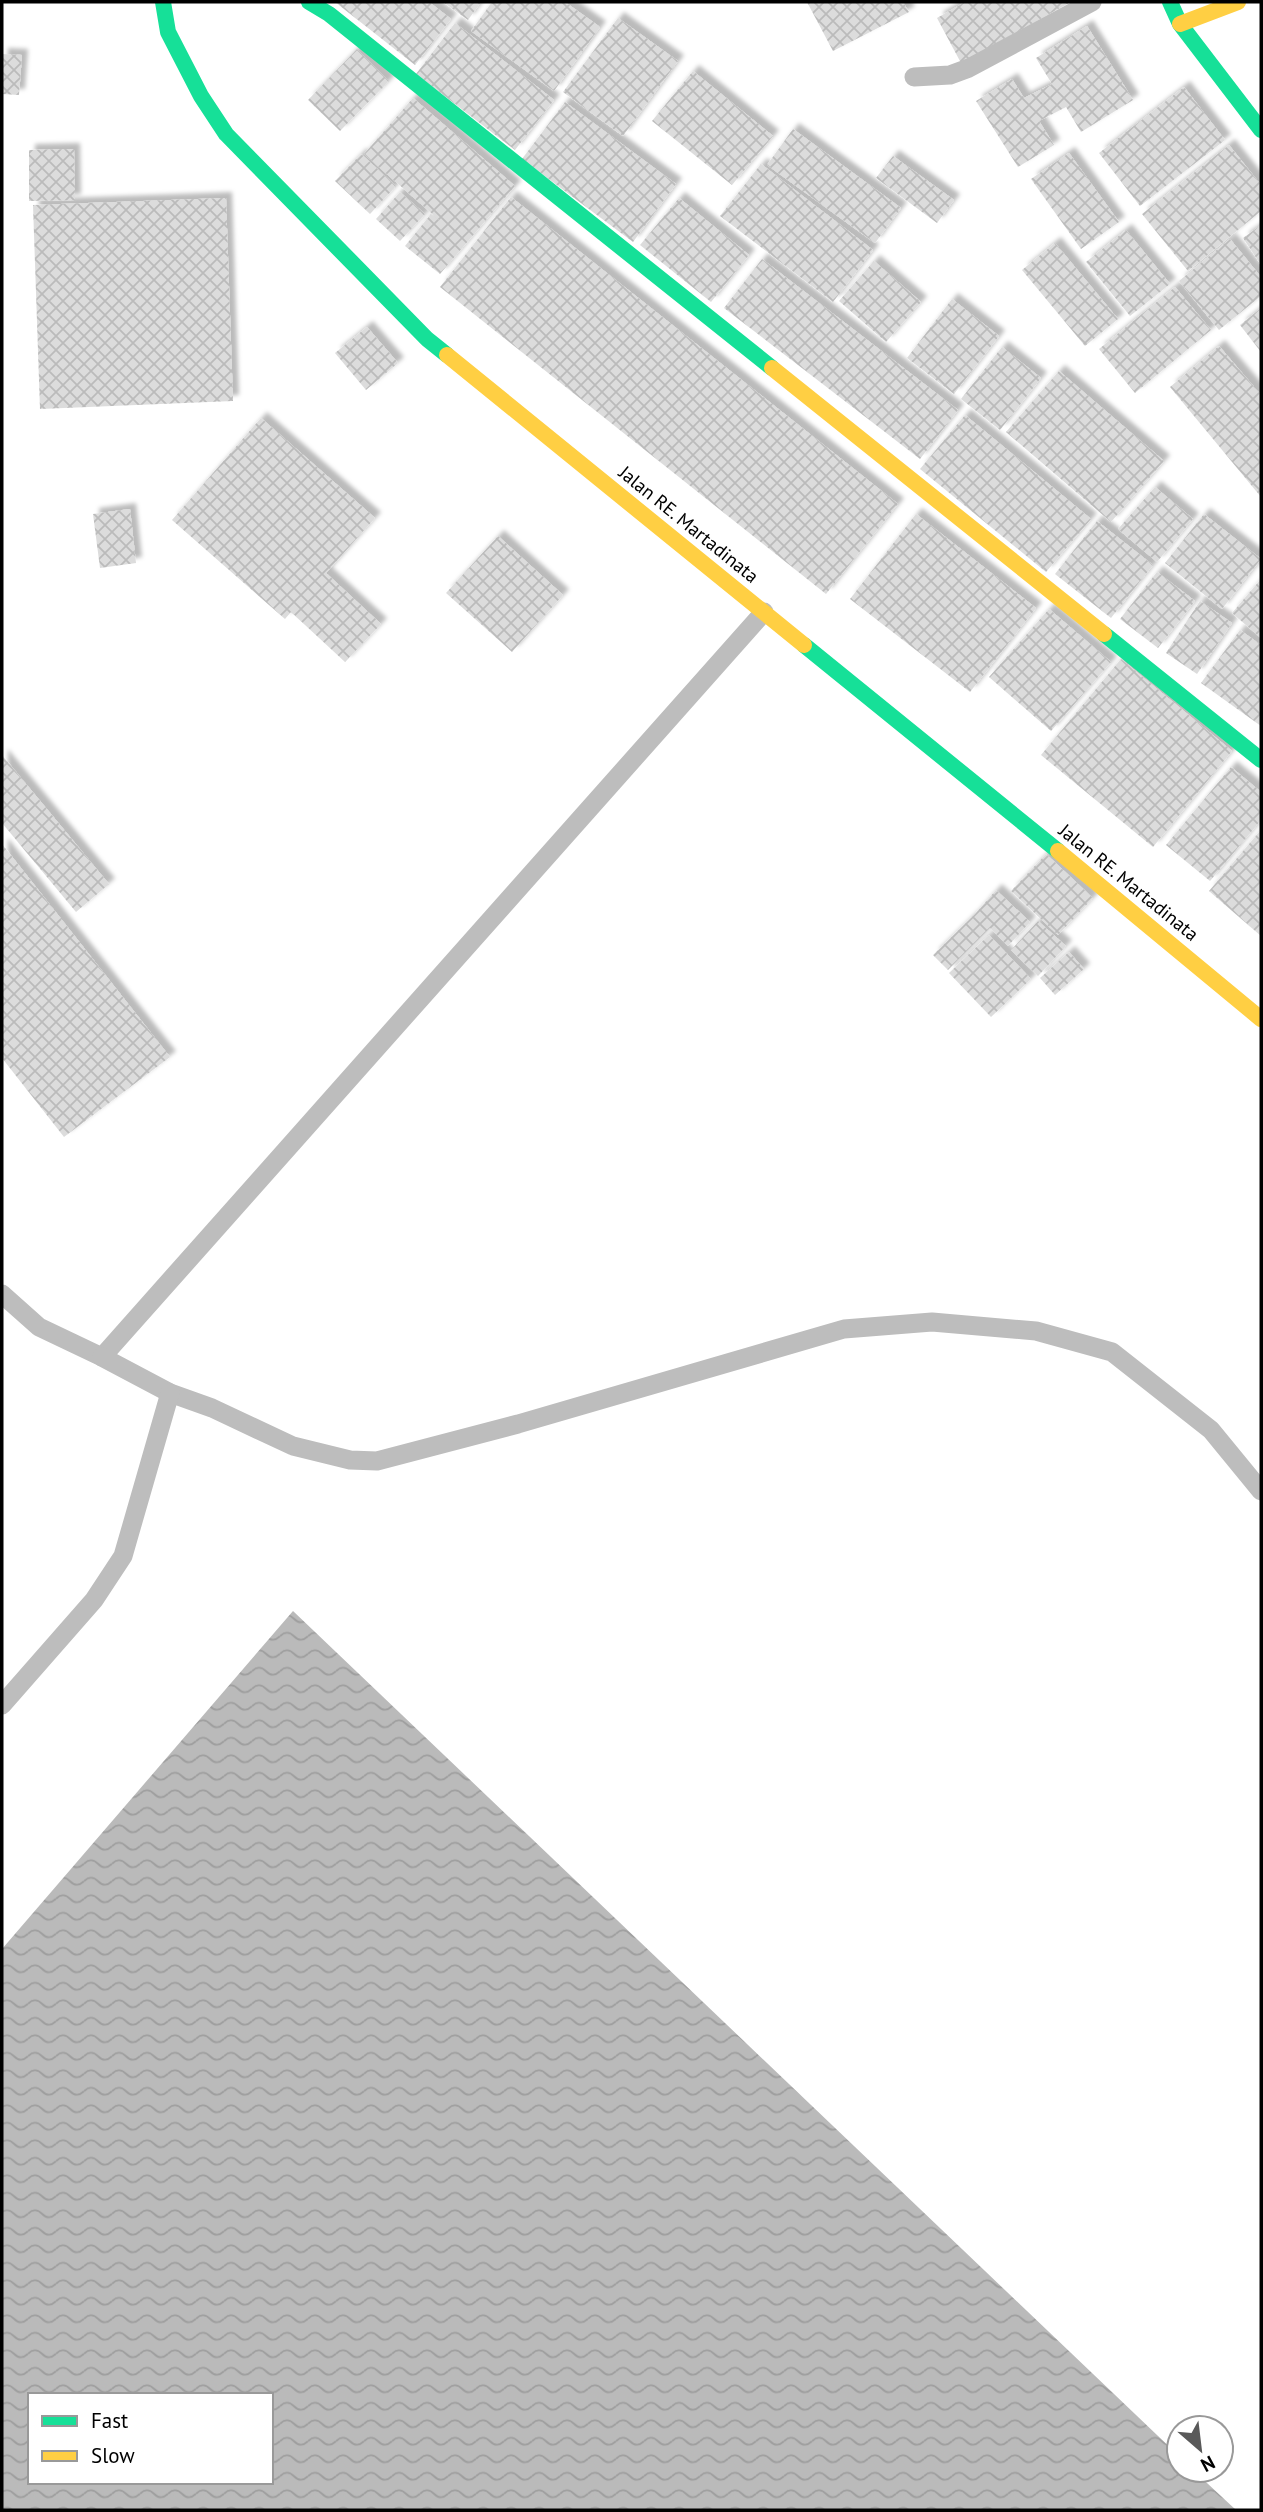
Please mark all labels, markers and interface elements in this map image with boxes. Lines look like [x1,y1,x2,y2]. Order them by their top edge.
street label: Jalan RE. Martadinata [613,460,764,588]
street label: Jalan RE. Martadinata [1053,818,1204,946]
legend [28,2393,273,2484]
text: Fast [91,2407,128,2434]
north arrow [1165,2414,1235,2484]
text: Slow [91,2442,135,2469]
text: N [1197,2450,1219,2478]

